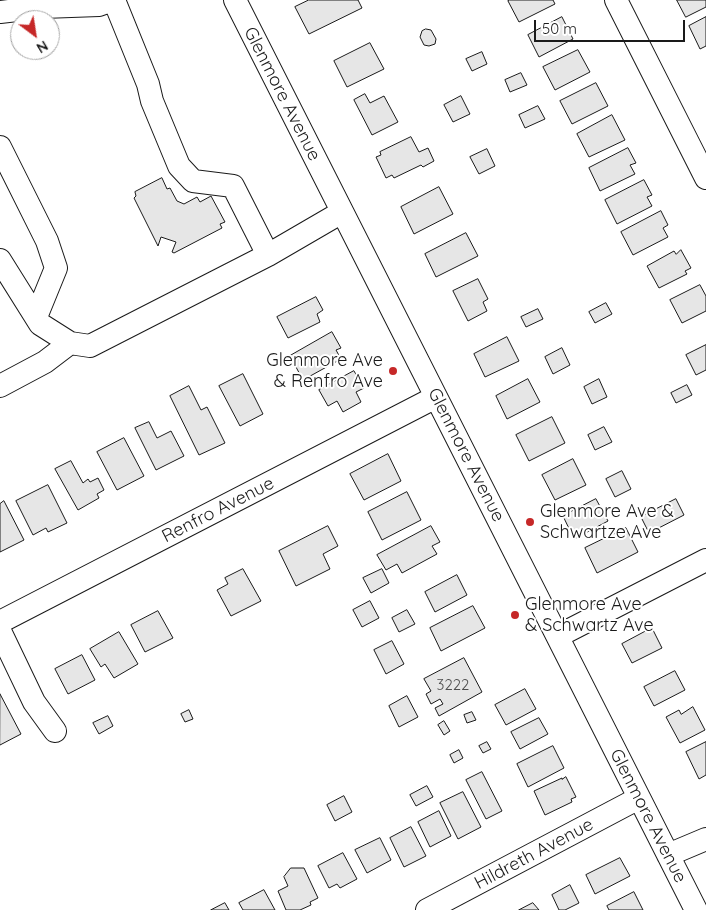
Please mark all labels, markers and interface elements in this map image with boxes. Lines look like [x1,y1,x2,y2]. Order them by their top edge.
north arrow [10,10,60,60]
scale bar [536,10,687,42]
text: 50 m [542,19,577,38]
street label: Glenmore Avenue [239,23,325,165]
text: N [33,37,51,57]
place label: Glenmore Ave & Renfro Ave [266,350,383,392]
marker: Glenmore Ave & Renfro Ave [387,365,399,377]
street label: Glenmore Avenue [423,384,509,526]
street label: Renfro Avenue [158,472,278,548]
place label: Glenmore Ave & Schwartze Ave [540,501,674,544]
marker: Glenmore Ave & Schwartze Ave [524,516,536,528]
place label: Glenmore Ave & Schwartz Ave [525,594,654,636]
marker: Glenmore Ave & Schwartz Ave [509,609,521,621]
house number: 3222 [437,676,469,694]
street label: Glenmore Avenue [605,745,691,887]
street label: Hildreth Avenue [471,814,597,894]

